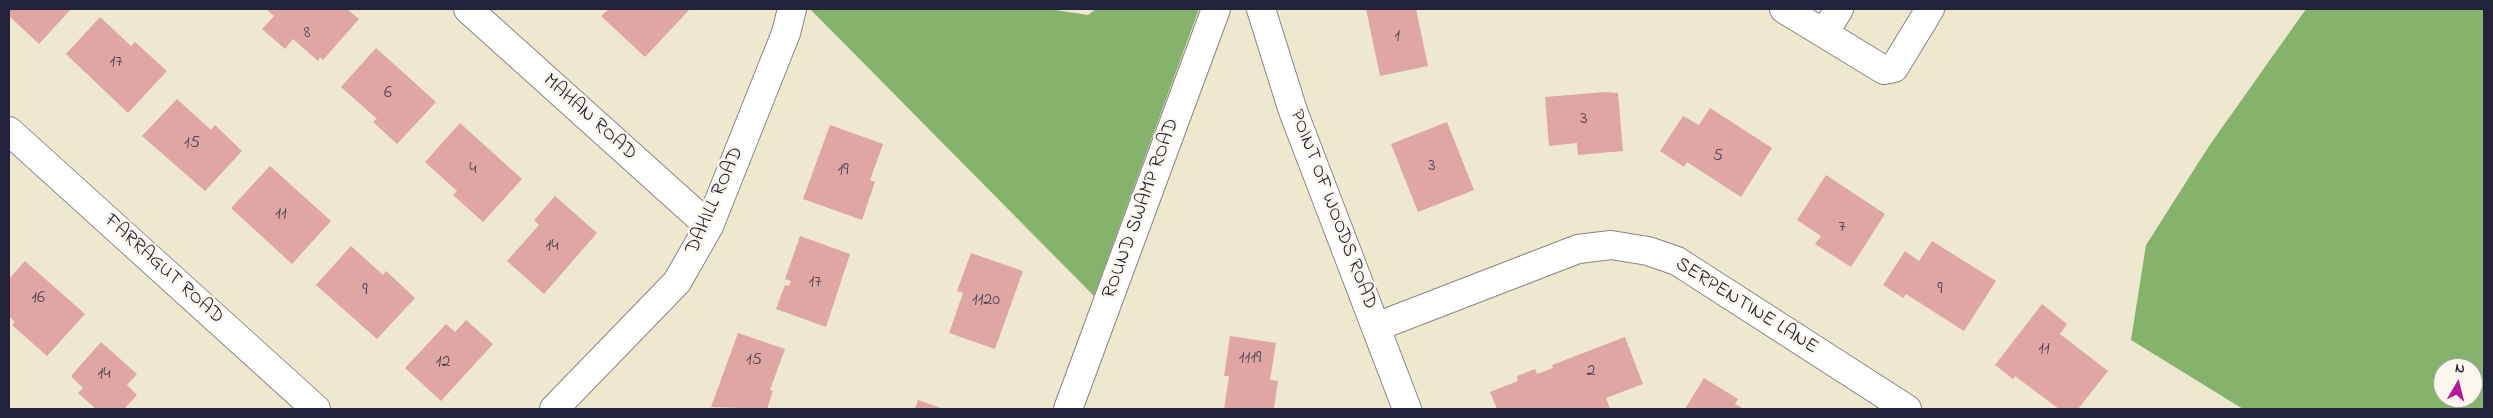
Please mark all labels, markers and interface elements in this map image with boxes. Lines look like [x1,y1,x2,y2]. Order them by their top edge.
house number: 8 [304,23,310,45]
house number: 1 [1394,26,1400,48]
house number: 17 [109,52,123,74]
street label: MAHAN ROAD [537,70,641,166]
house number: 6 [384,83,392,105]
street label: POINT OF WOODS ROAD [1283,107,1381,313]
house number: 3 [1580,109,1588,131]
street label: ROUND SWAMP ROAD [1098,116,1186,302]
house number: 15 [184,133,200,155]
street label: DAHILL ROAD [682,144,750,258]
house number: 5 [1713,146,1723,168]
house number: 3 [1428,156,1436,178]
house number: 4 [469,159,477,181]
house number: 19 [837,160,849,182]
house number: 11 [275,204,287,226]
street label: FARRAGUT ROAD [98,210,228,330]
house number: 7 [1838,217,1846,239]
house number: 14 [545,236,559,258]
street label: SERPENTINE LANE [1670,253,1822,361]
house number: 17 [808,272,822,294]
house number: 9 [1937,279,1943,301]
house number: 9 [362,280,368,302]
house number: 16 [31,288,45,310]
house number: 1120 [972,290,1000,312]
house number: 11 [2038,339,2050,361]
house number: 1119 [1239,348,1261,370]
house number: 15 [746,350,762,372]
house number: 12 [436,352,450,374]
north arrow [2433,358,2483,408]
text: N [2454,358,2466,380]
house number: 2 [1587,361,1595,383]
house number: 14 [97,364,111,386]

